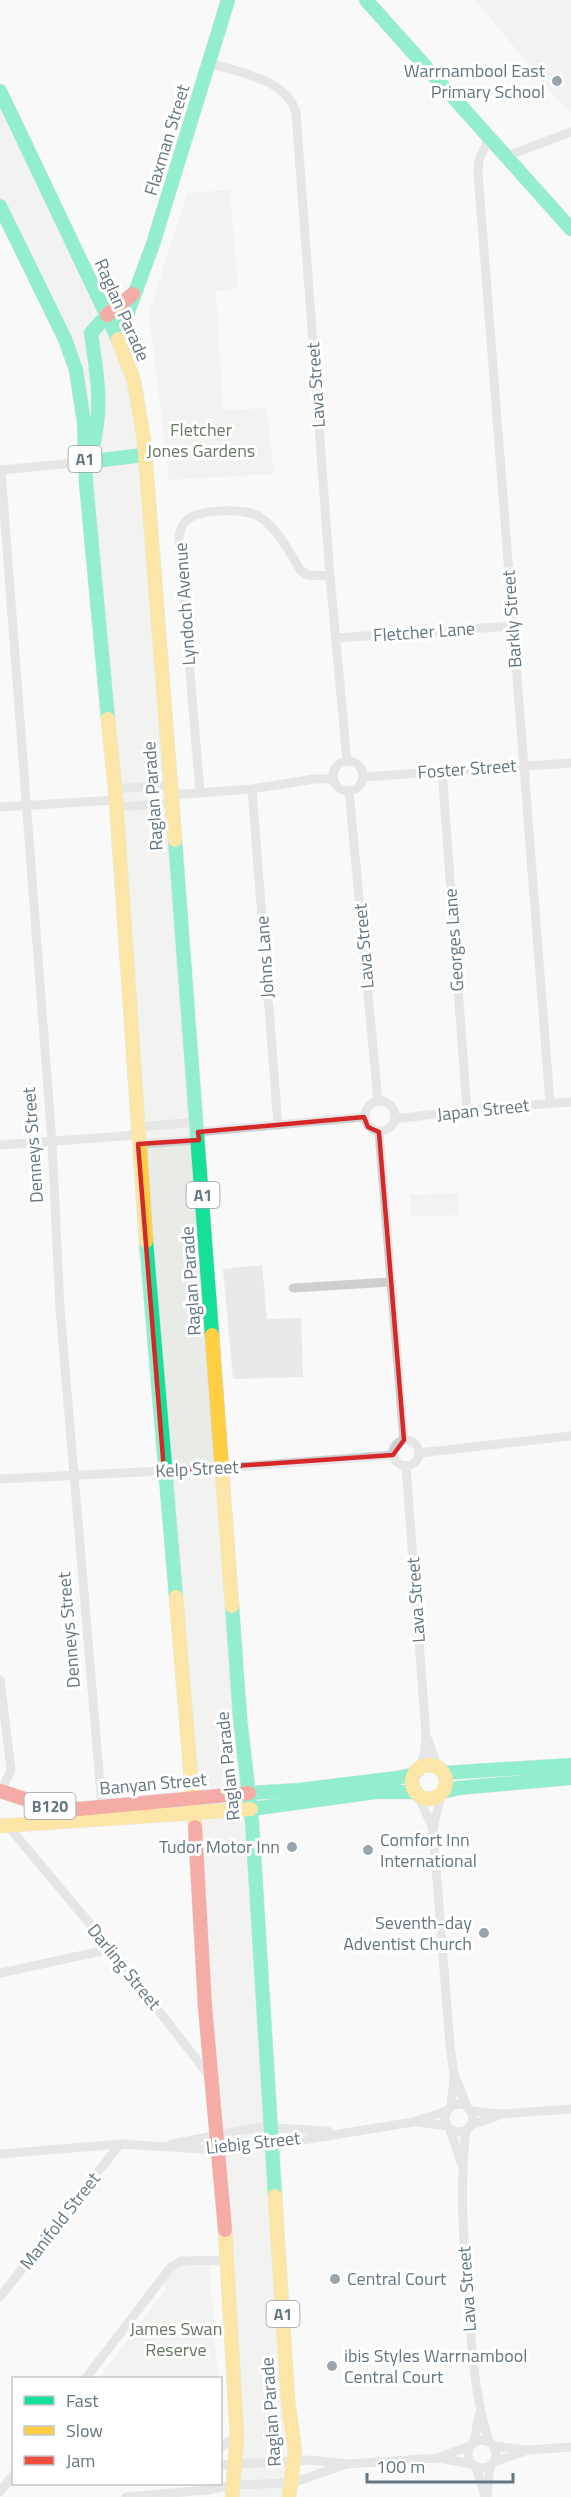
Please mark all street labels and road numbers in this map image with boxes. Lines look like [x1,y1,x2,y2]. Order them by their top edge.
street label: Flaxman Street [137,80,196,199]
street label: Raglan Parade [88,254,157,365]
street label: Lava Street [299,341,332,429]
road number: A1 [68,446,101,472]
street label: Lyndoch Avenue [167,542,202,666]
street label: Barkly Street [495,568,528,669]
street label: Fletcher Lane [372,614,476,649]
street label: Raglan Parade [135,740,170,852]
street label: Foster Street [417,752,518,785]
street label: Georges Lane [436,888,471,992]
street label: Lava Street [346,902,381,990]
street label: Johns Lane [248,915,281,999]
street label: Denneys Street [15,1085,50,1204]
street label: Japan Street [435,1091,531,1128]
road number: A1 [186,1182,220,1208]
street label: Raglan Parade [173,1225,208,1337]
street label: Kelp Street [155,1453,240,1484]
street label: Lava Street [399,1556,432,1644]
street label: Denneys Street [50,1570,87,1689]
street label: Raglan Parade [208,1710,247,1822]
street label: Banyan Street [98,1765,208,1802]
road number: B120 [25,1793,76,1819]
street label: Darling Street [81,1918,168,2016]
street label: Liebig Street [204,2124,302,2161]
street label: Manifold Street [13,2166,107,2275]
street label: Lava Street [450,2245,483,2333]
road number: A1 [266,2301,300,2327]
street label: Raglan Parade [253,2356,288,2468]

